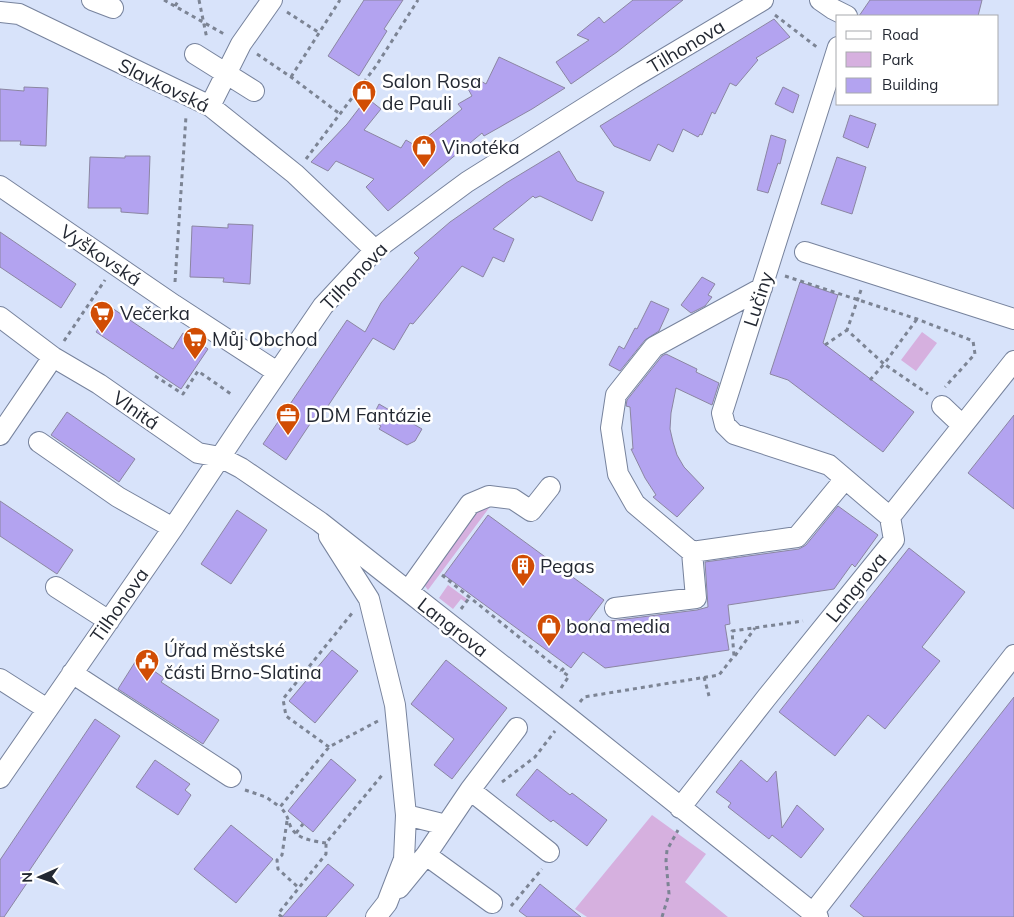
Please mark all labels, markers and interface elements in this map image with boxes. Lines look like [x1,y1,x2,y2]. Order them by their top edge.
street label: Tilhonova [643,14,729,78]
legend [836,15,999,105]
text: Road [882,25,919,44]
text: Park [882,50,914,69]
street label: Slavkovská [114,53,214,117]
place label: Salon Rosa de Pauli [382,69,481,115]
text: Building [882,75,938,94]
shop icon: Salon Rosa de Pauli [351,79,377,113]
shop icon: Vinotéka [411,134,437,168]
place label: Vinotéka [442,135,520,159]
street label: Vyškovská [56,219,146,291]
street label: Tilhonova [316,237,392,315]
street label: Lučiny [738,269,778,329]
supermarket icon: Večerka [89,300,115,334]
place label: Večerka [120,301,190,325]
supermarket icon: Můj Obchod [182,326,208,360]
place label: Můj Obchod [212,327,318,351]
street label: Vlnitá [108,385,164,435]
office icon: DDM Fantázie [275,402,301,436]
place label: DDM Fantázie [306,403,431,427]
street label: Langrova [821,547,891,627]
building icon: Pegas [510,553,536,587]
place label: Pegas [540,554,595,578]
street label: Tilhonova [85,563,153,647]
street label: Langrova [413,592,493,662]
shop icon: bona media [536,613,562,647]
place label: bona media [566,614,670,638]
place label: Úřad městské části Brno-Slatina [164,638,322,684]
public building icon: Úřad městské části Brno-Slatina [134,648,160,682]
north arrow [15,852,65,902]
text: N [18,872,36,883]

